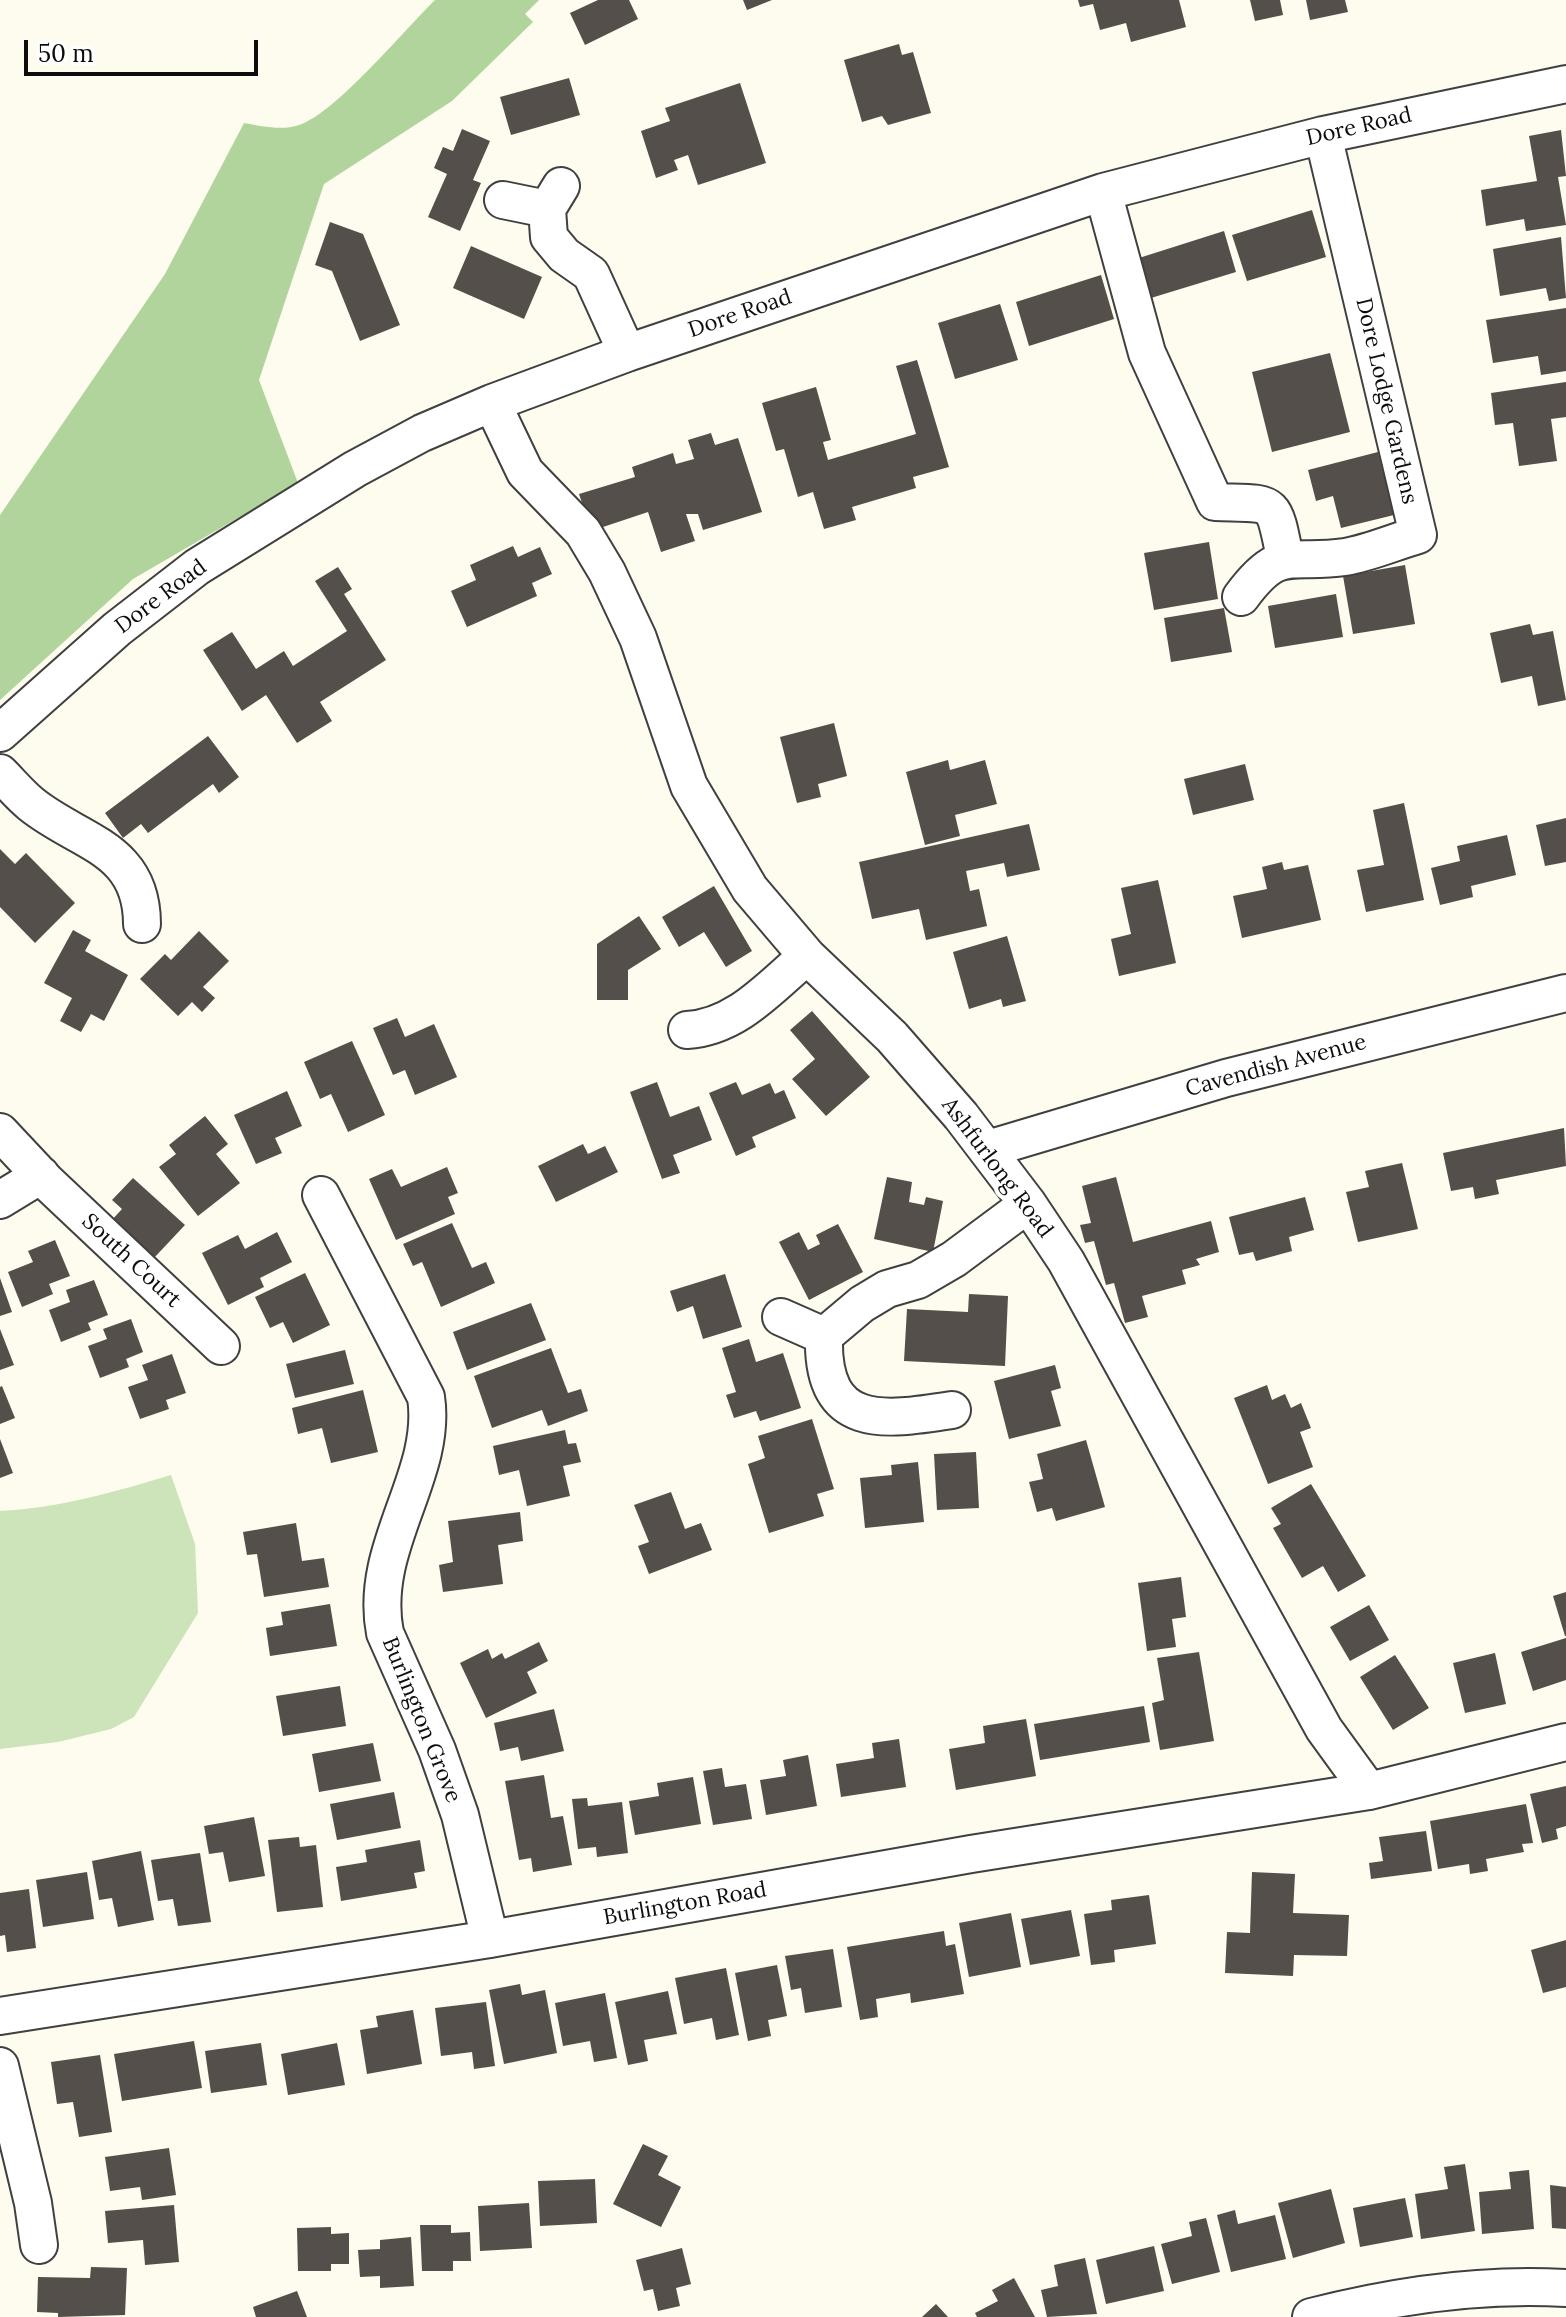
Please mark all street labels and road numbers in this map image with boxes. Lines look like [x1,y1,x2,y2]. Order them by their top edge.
street label: Dore Road [1304,102,1414,152]
street label: Dore Road [685,284,795,344]
street label: Dore Lodge Gardens [1349,295,1423,507]
street label: Dore Road [110,554,212,640]
street label: Cavendish Avenue [1183,1029,1369,1103]
street label: Ashfurlong Road [936,1093,1058,1243]
street label: South Court [76,1209,186,1313]
street label: Burlington Grove [376,1633,466,1807]
street label: Burlington Road [601,1877,769,1931]

